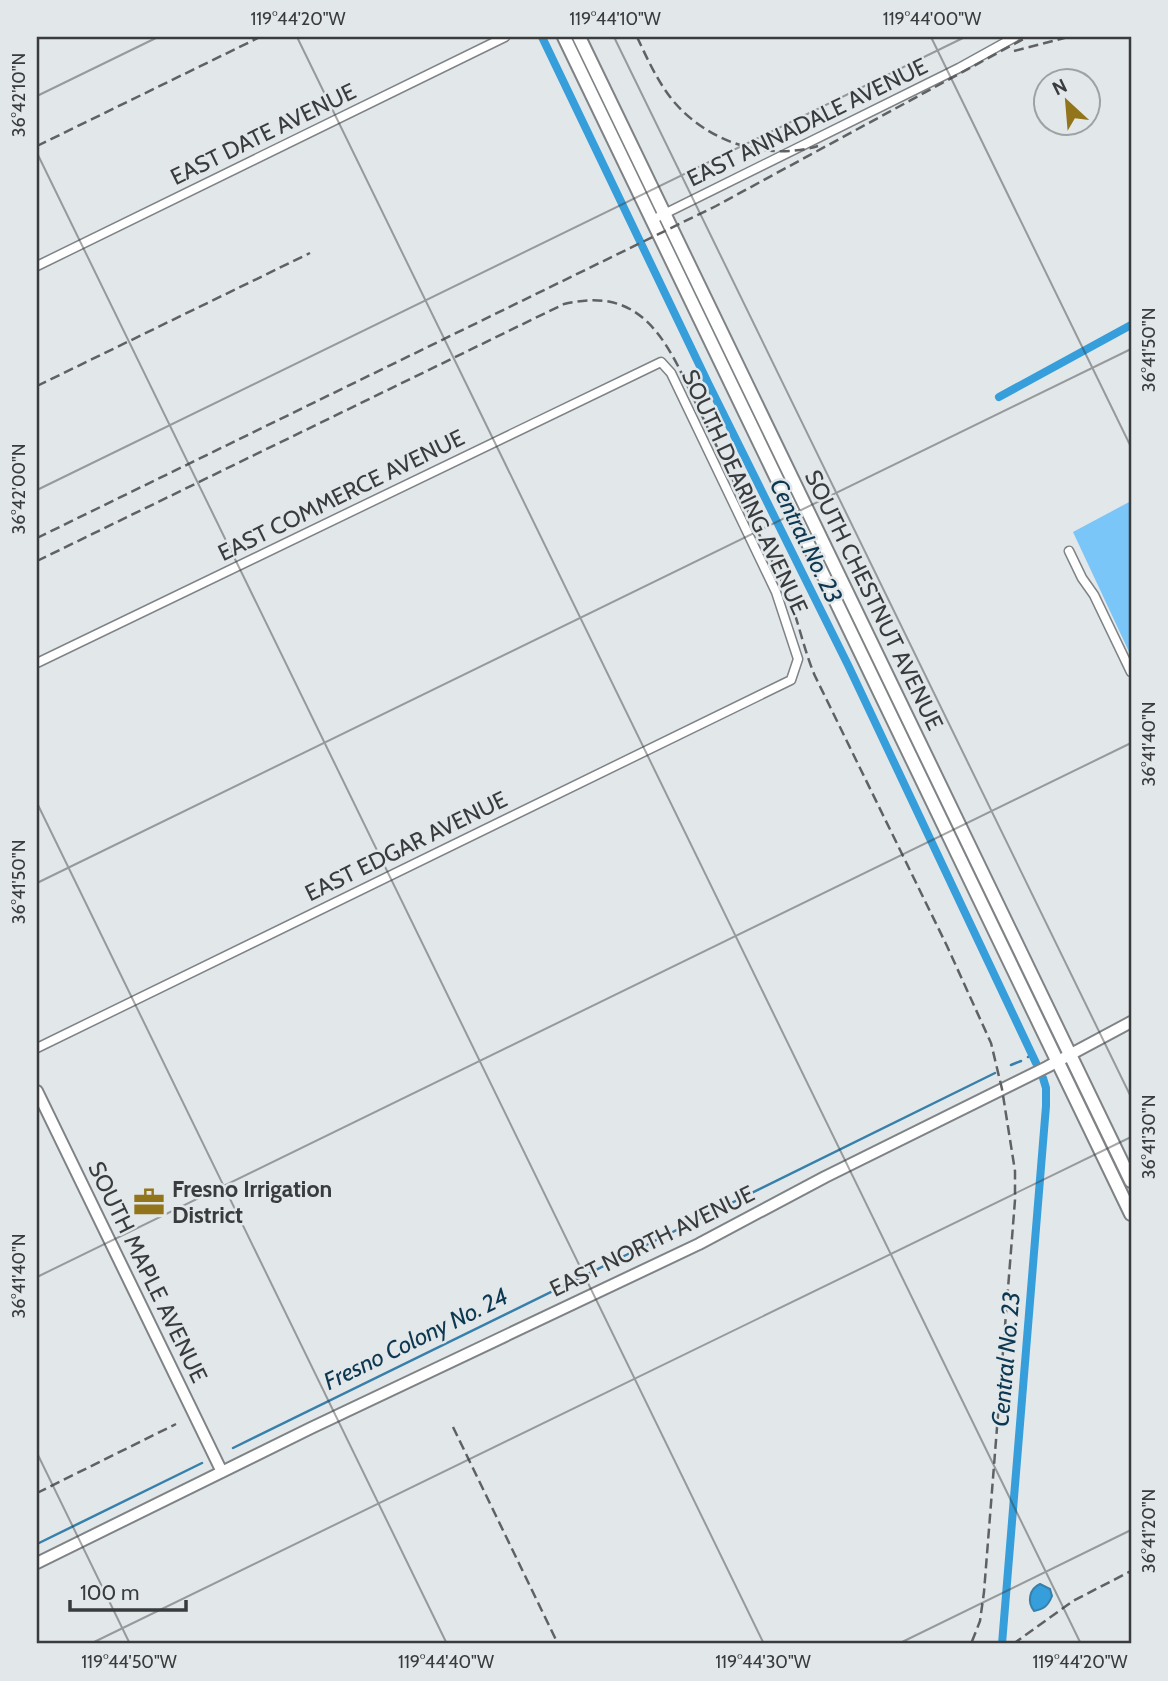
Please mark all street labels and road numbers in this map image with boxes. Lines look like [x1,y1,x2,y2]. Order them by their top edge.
street label: EAST ANNADALE AVENUE [682,52,932,192]
street label: EAST DATE AVENUE [166,77,360,191]
street label: SOUTH DEARING AVENUE [676,365,814,619]
street label: EAST COMMERCE AVENUE [213,423,469,567]
street label: SOUTH CHESTNUT AVENUE [799,465,949,735]
street label: EAST EDGAR AVENUE [300,785,512,907]
street label: SOUTH MAPLE AVENUE [82,1157,214,1387]
street label: EAST NORTH AVENUE [545,1179,759,1303]

